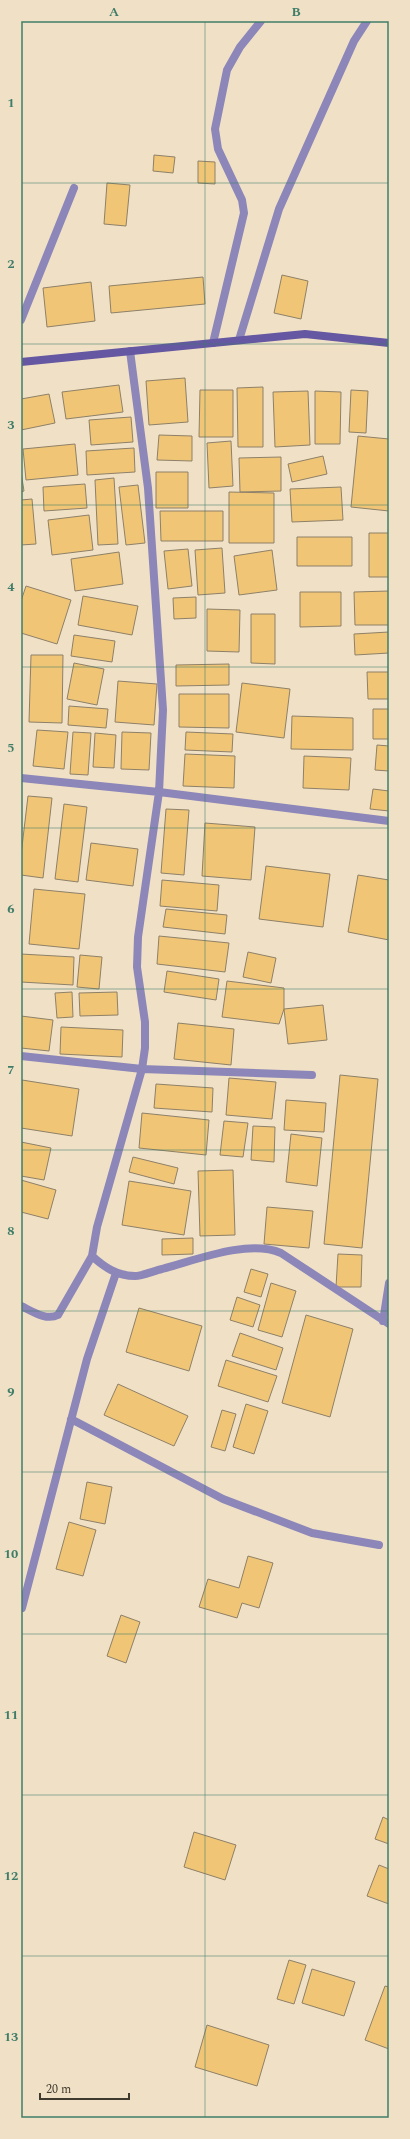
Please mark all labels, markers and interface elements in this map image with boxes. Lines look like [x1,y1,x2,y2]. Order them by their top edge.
text: A [109,2,119,22]
text: B [291,2,301,22]
text: 1 [7,93,15,113]
text: 2 [7,254,15,274]
text: 3 [7,415,15,435]
text: 4 [7,577,15,597]
text: 5 [7,738,15,758]
text: 6 [7,899,15,919]
text: 7 [7,1060,15,1080]
text: 8 [7,1221,15,1241]
text: 9 [7,1382,15,1402]
text: 10 [4,1544,18,1564]
text: 11 [4,1705,18,1725]
text: 12 [4,1866,18,1886]
text: 13 [4,2027,18,2047]
scale bar [40,2075,129,2101]
text: 20 m [46,2080,71,2099]

